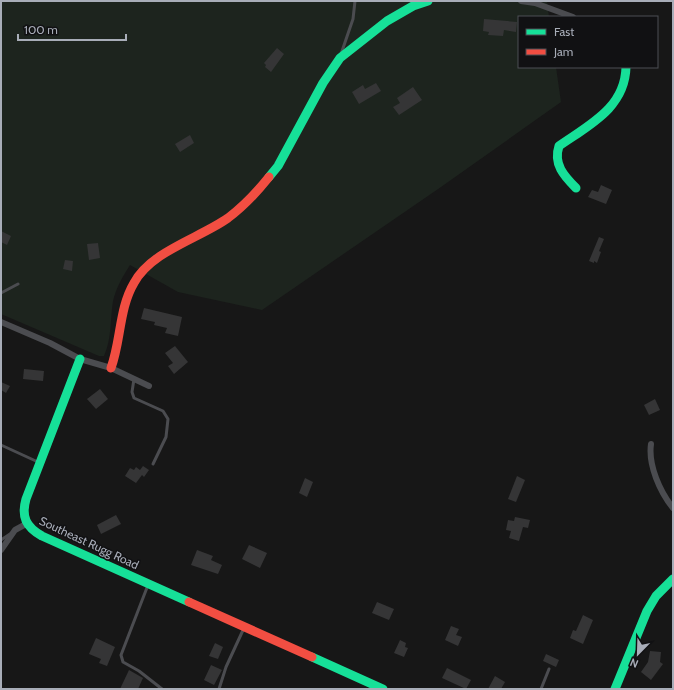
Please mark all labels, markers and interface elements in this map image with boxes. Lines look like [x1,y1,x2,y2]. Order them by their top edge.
scale bar [18,16,126,42]
legend [518,16,658,68]
text: 100 m [24,22,58,37]
text: Fast [554,24,574,39]
text: Jam [553,44,573,59]
street label: Southeast Rugg Road [37,513,141,572]
north arrow [618,634,658,674]
text: N [628,655,640,671]

